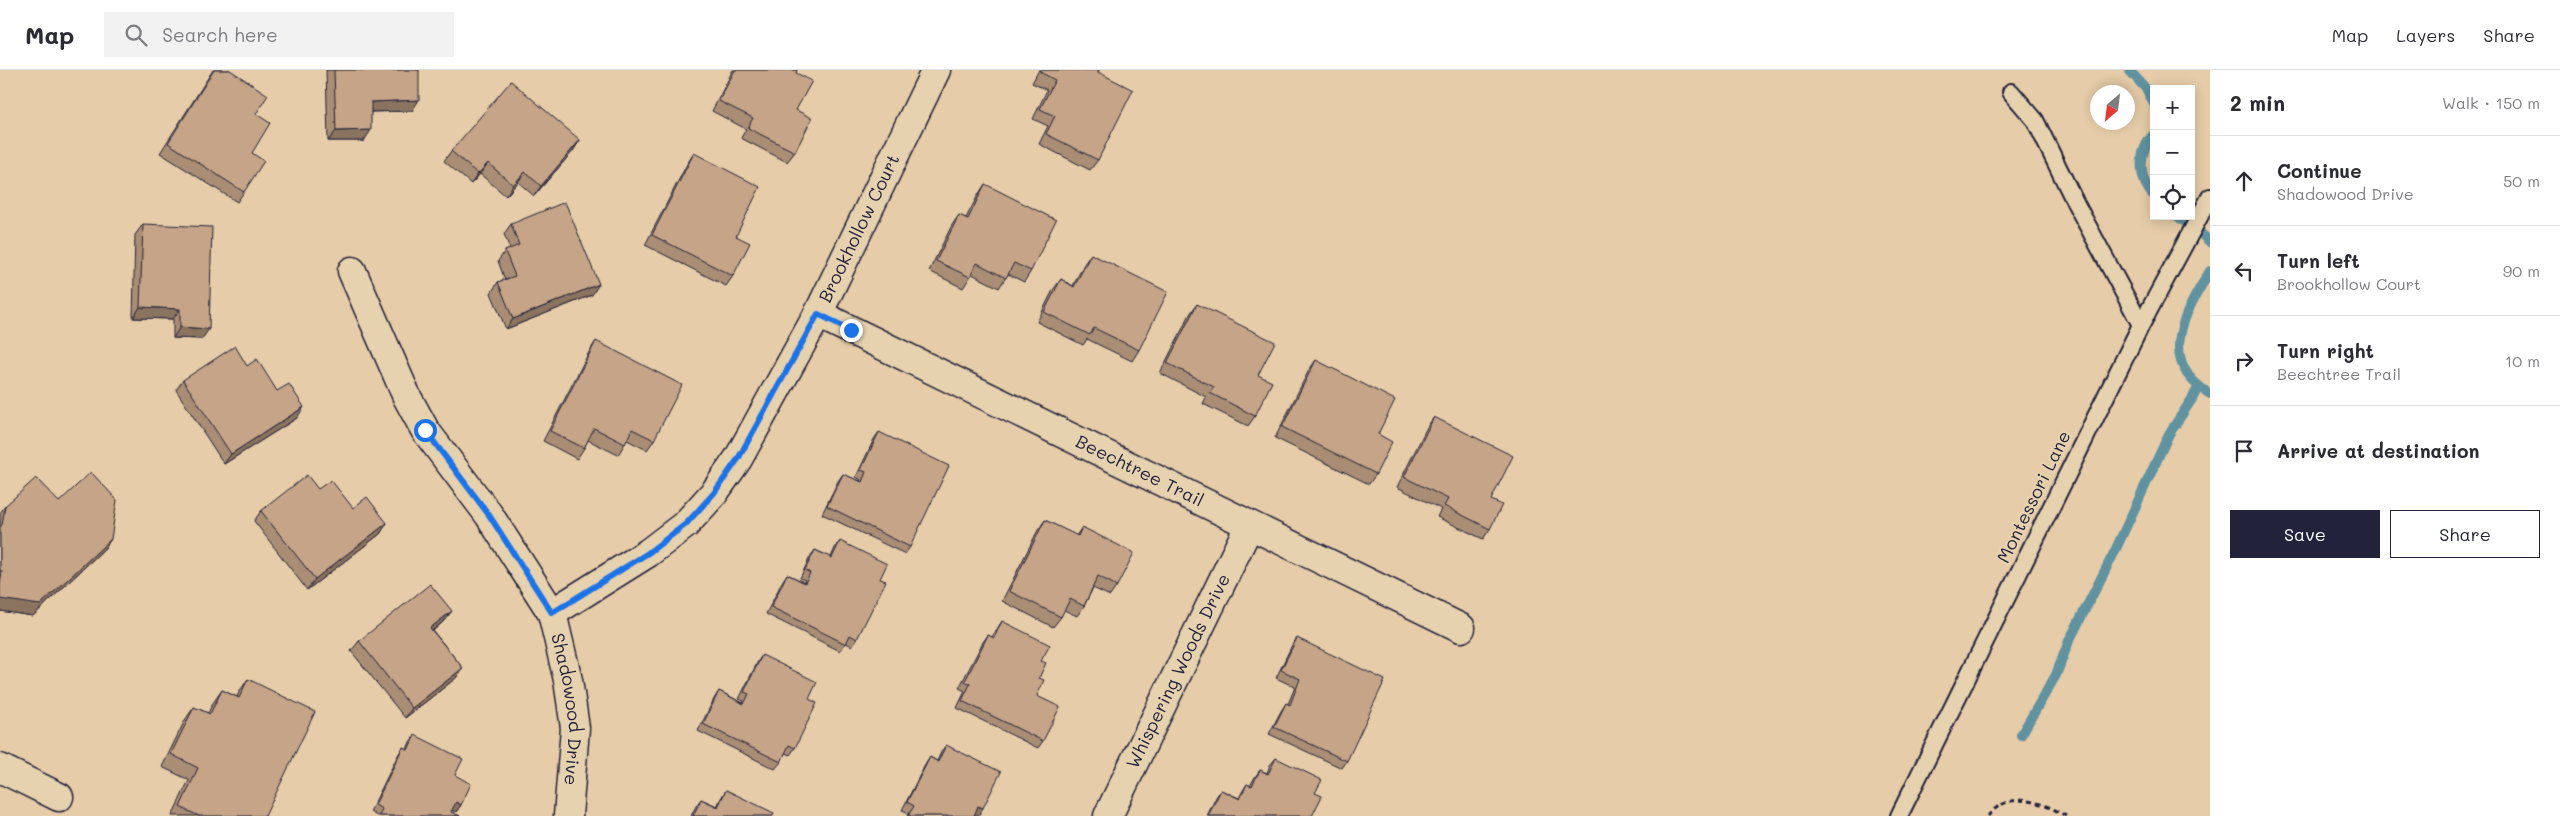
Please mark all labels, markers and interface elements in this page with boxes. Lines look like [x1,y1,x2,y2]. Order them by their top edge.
search box [104,12,454,57]
text: Map [25,19,74,50]
icon: search [122,21,150,49]
text: Search here [162,22,278,47]
text: Map [2332,23,2368,47]
text: Layers [2396,23,2455,47]
text: Share [2483,23,2535,47]
north arrow [2090,85,2135,130]
map controls [2150,85,2195,220]
button: + [2150,85,2195,130]
text: 2 min [2230,89,2285,116]
text: Walk · 150 m [2442,92,2540,113]
button: − [2150,130,2195,175]
street label: Brookhollow Court [812,150,904,306]
text: Continue [2277,158,2362,183]
icon: ahead [2230,167,2258,195]
text: 50 m [2503,170,2540,191]
button: locate [2150,175,2195,220]
text: Shadowood Drive [2277,183,2414,204]
text: Turn left [2277,248,2360,273]
icon: left [2230,257,2258,285]
text: 90 m [2503,260,2540,281]
text: Brookhollow Court [2277,273,2421,294]
route end [840,319,863,342]
text: Turn right [2277,338,2374,363]
icon: right [2230,347,2258,375]
text: 10 m [2505,350,2540,371]
text: Beechtree Trail [2277,363,2401,384]
route start [414,419,437,442]
street label: Montessori Lane [1991,426,2076,567]
street label: Beechtree Trail [1072,429,1208,512]
icon: arrive [2230,437,2258,465]
text: Arrive at destination [2277,438,2480,463]
button: Save [2230,510,2380,558]
button: Share [2390,510,2540,558]
street label: Whispering Woods Drive [1120,569,1235,772]
street label: Shadowood Drive [546,631,588,786]

